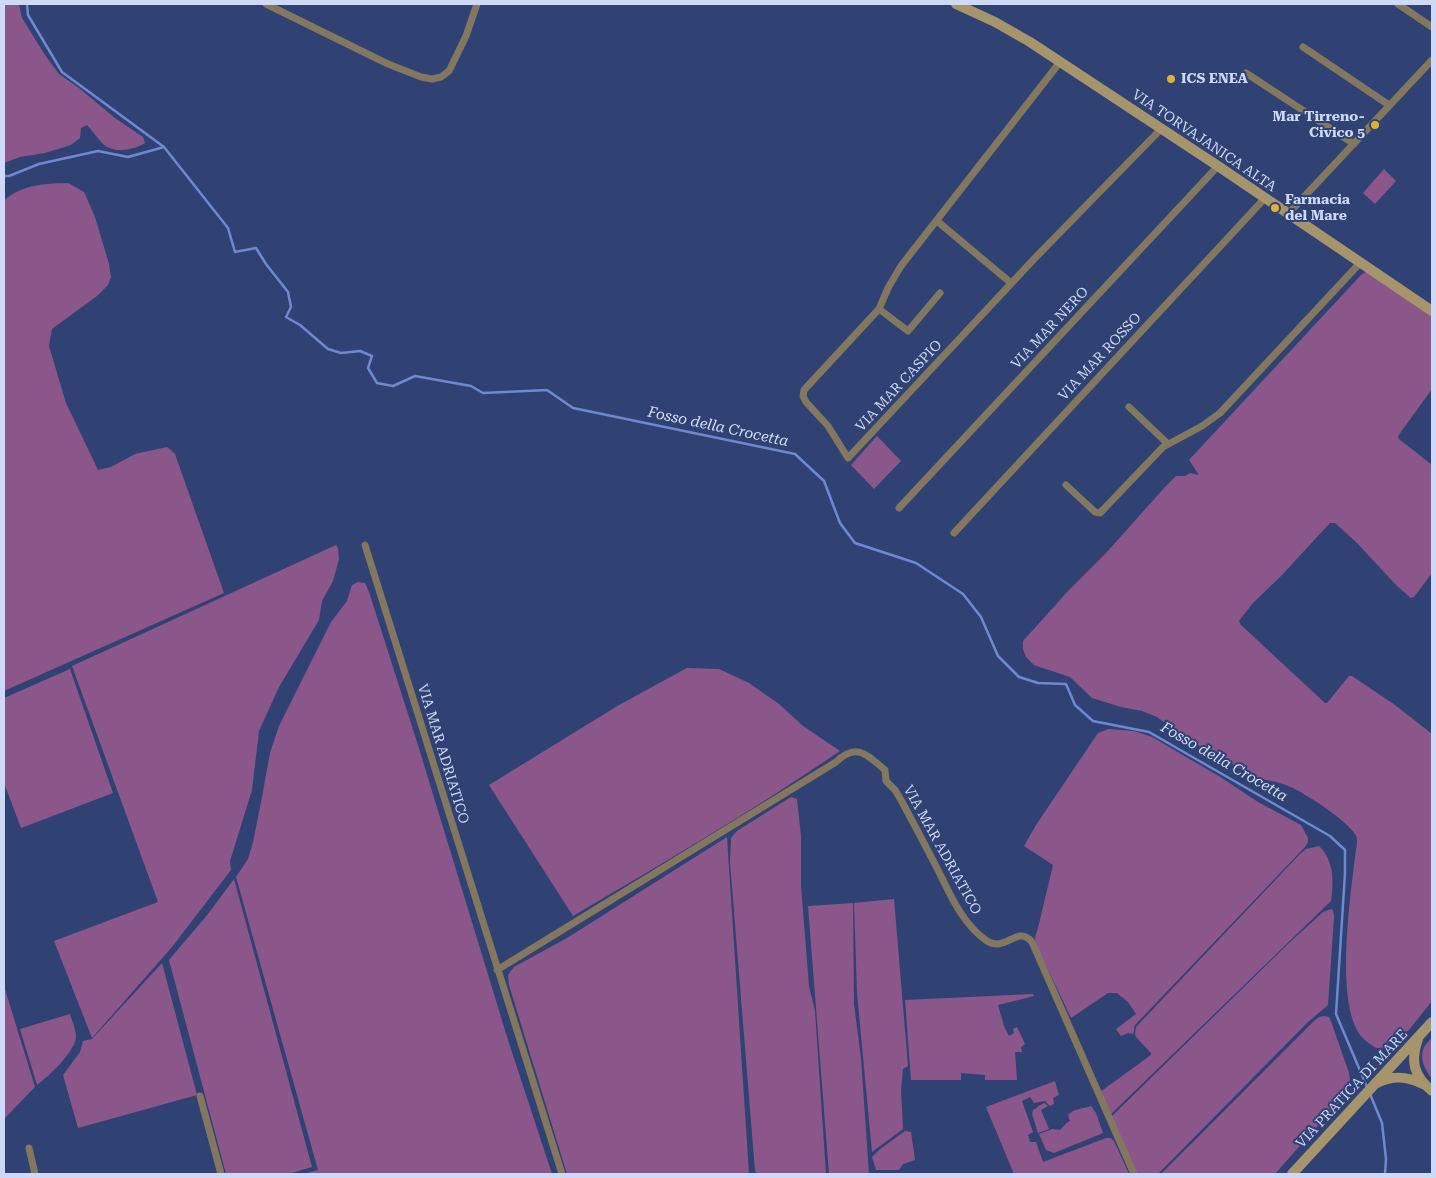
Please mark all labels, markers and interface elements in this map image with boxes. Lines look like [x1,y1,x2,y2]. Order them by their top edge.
place label: ICS ENEA [1181,71,1248,87]
marker: ICS ENEA [1165,73,1177,85]
street label: VIA TORVAJANICA ALTA [1129,86,1279,196]
place label: Mar Tirreno- Civico 5 [1273,109,1365,142]
marker: Mar Tirreno- Civico 5 [1369,119,1381,131]
place label: Farmacia del Mare [1285,192,1350,224]
marker: Farmacia del Mare [1269,202,1281,214]
street label: VIA MAR NERO [1008,284,1092,372]
street label: VIA MAR ROSSO [1055,310,1145,404]
street label: VIA MAR CASPIO [852,337,946,435]
water label: Fosso della Crocetta [646,403,790,451]
street label: VIA MAR ADRIATICO [414,682,472,826]
water label: Fosso della Crocetta [1157,718,1291,806]
street label: VIA MAR ADRIATICO [899,782,985,918]
street label: VIA PRATICA DI MARE [1293,1026,1411,1152]

